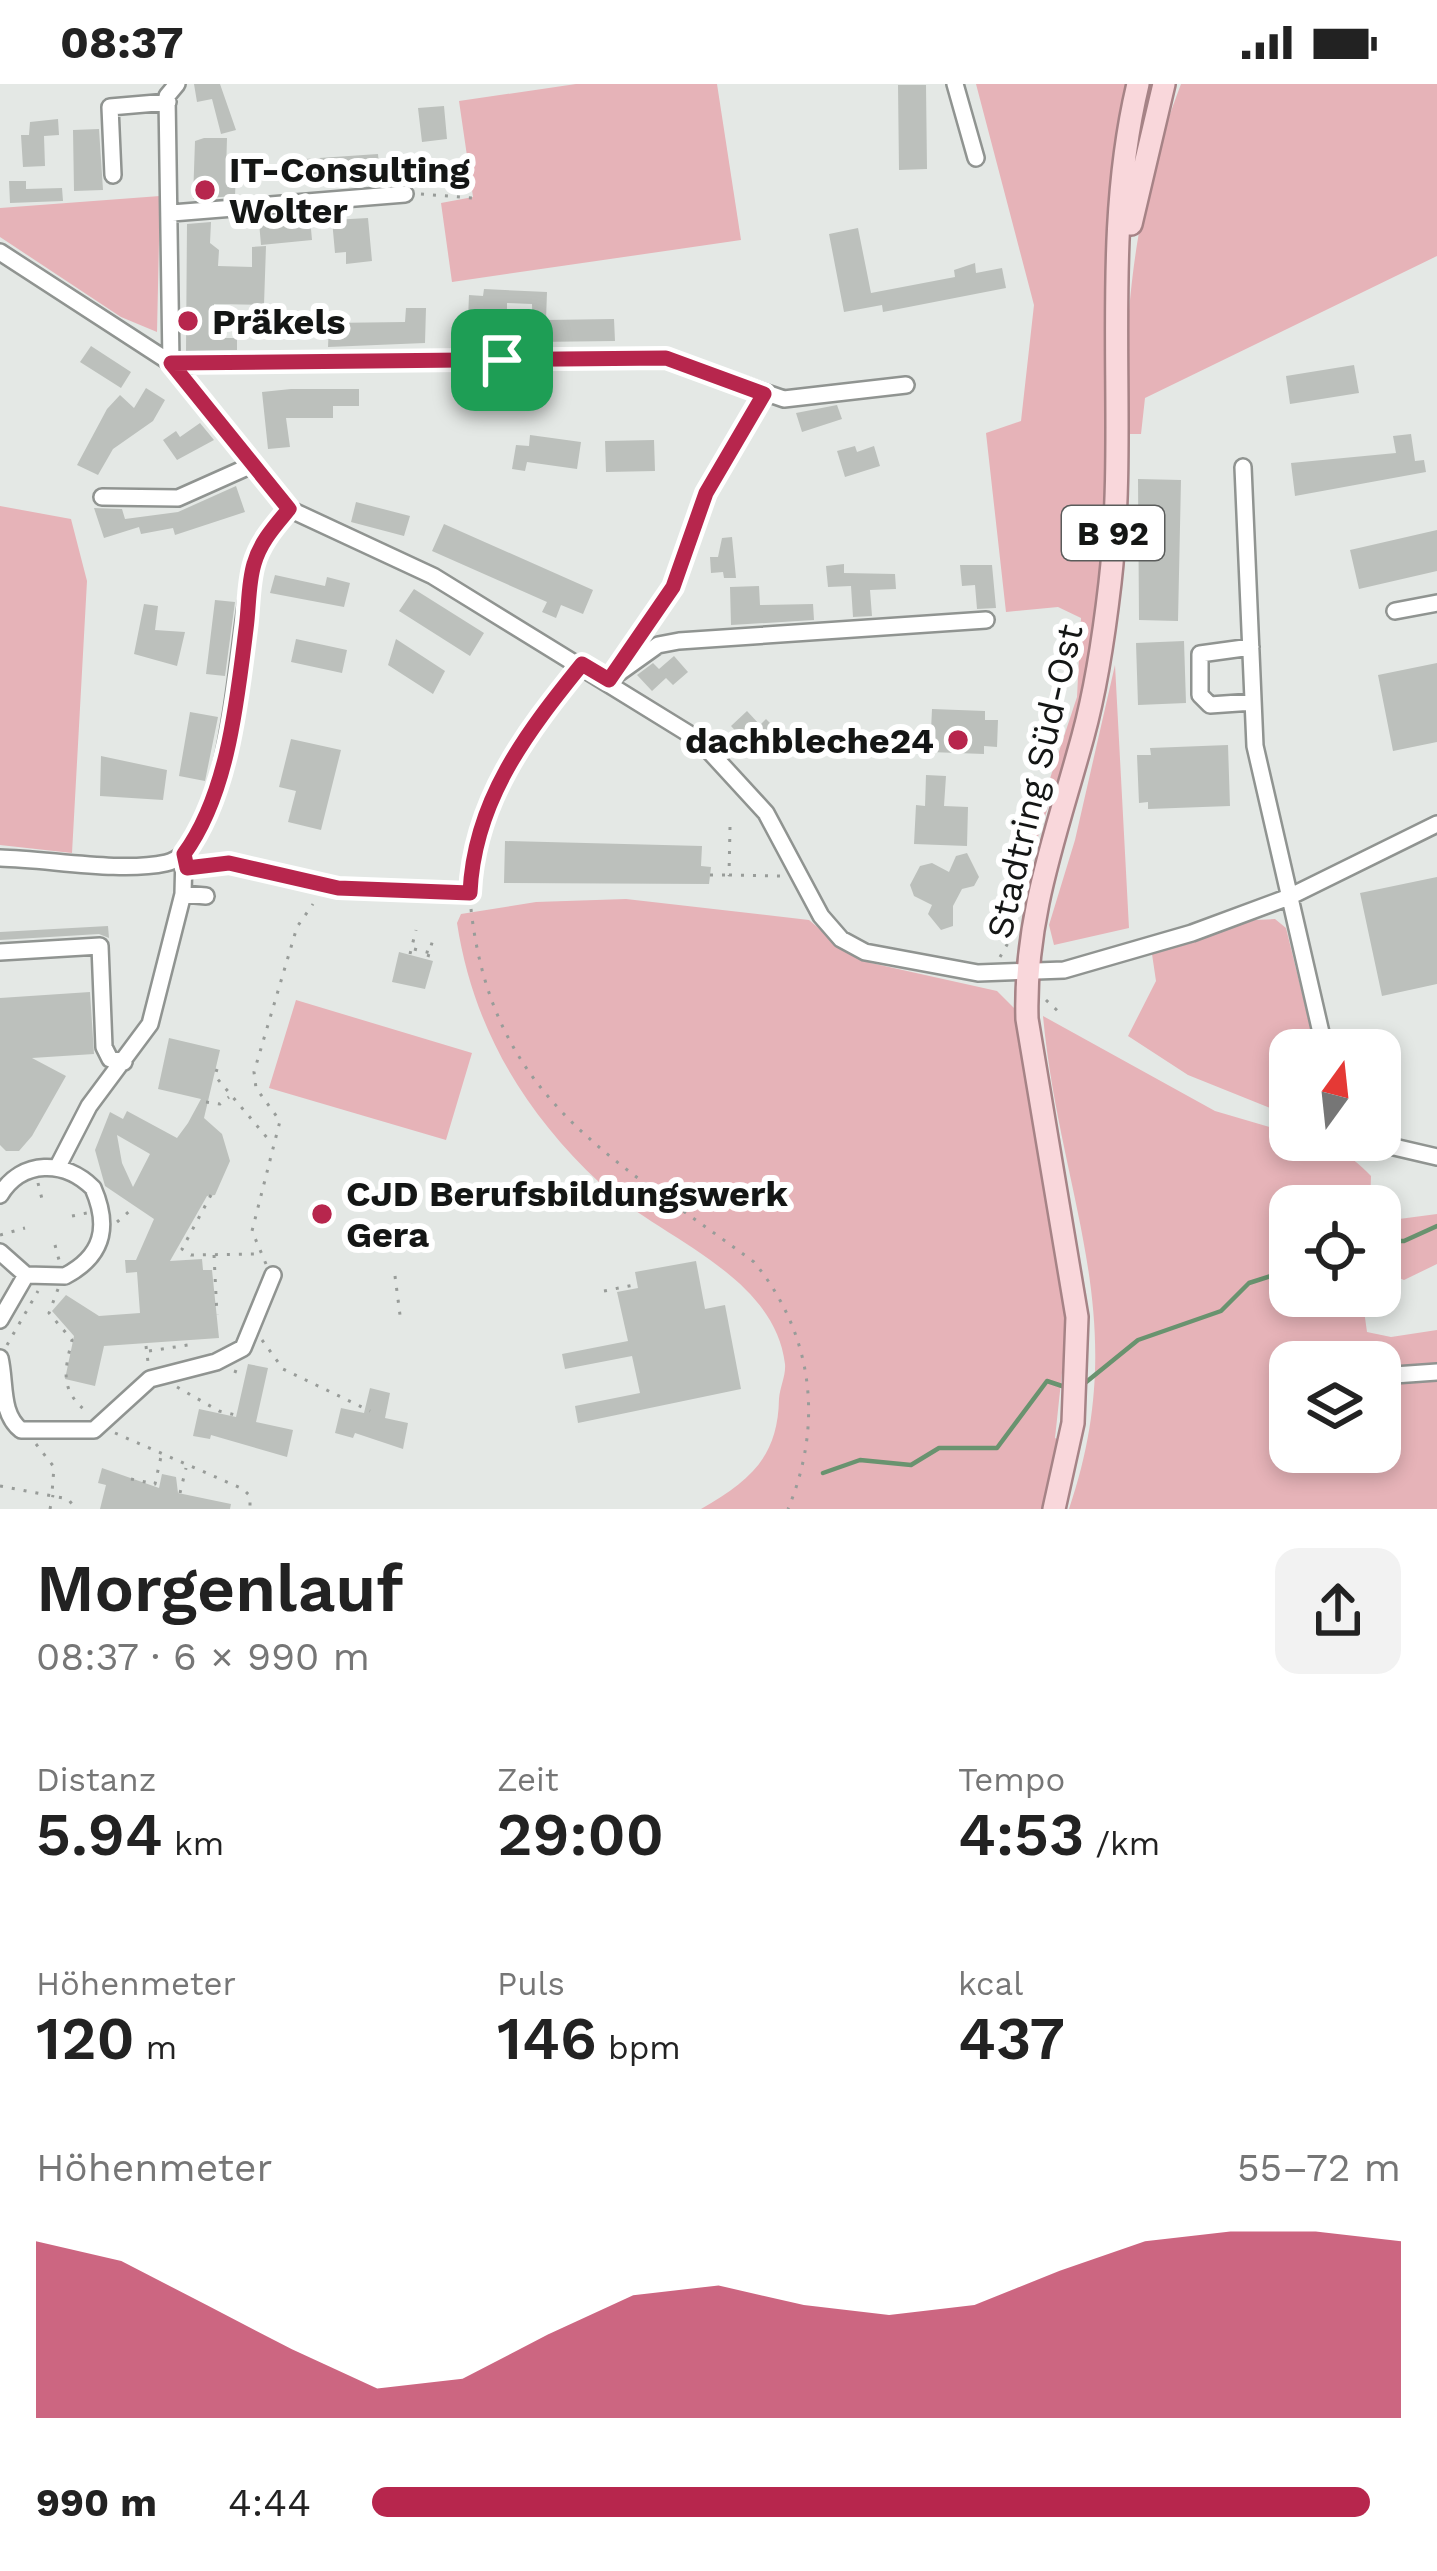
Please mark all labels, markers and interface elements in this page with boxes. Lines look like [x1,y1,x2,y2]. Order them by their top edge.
text: 08:37 [60,16,184,69]
place label: IT-Consulting Wolter [229,149,470,232]
marker: IT-Consulting Wolter [192,177,218,203]
place label: Präkels [212,301,345,343]
marker: Präkels [175,308,201,334]
pin [451,309,553,411]
icon: arrive [469,327,535,393]
road number: B 92 [1062,506,1164,560]
street label: Stadtring Süd-Ost [978,620,1092,942]
place label: dachbleche24 [685,720,934,762]
marker: dachbleche24 [945,727,971,753]
north arrow [1269,1029,1401,1161]
map controls [1269,1029,1401,1473]
place label: CJD Berufsbildungswerk Gera [346,1173,788,1256]
button: locate [1269,1185,1401,1317]
marker: CJD Berufsbildungswerk Gera [309,1201,335,1227]
button: layers [1269,1341,1401,1473]
button: share [1275,1548,1401,1674]
text: Morgenlauf [36,1550,403,1627]
text: 08:37 · 6 × 990 m [36,1634,370,1679]
text: Distanz [36,1760,156,1799]
text: Zeit [497,1760,559,1799]
text: Tempo [958,1760,1065,1799]
text: 5.94 [36,1799,163,1870]
text: 29:00 [497,1799,664,1870]
text: 4:53 [958,1799,1084,1870]
text: km [163,1824,224,1863]
text: /km [1084,1824,1160,1863]
text: Höhenmeter [36,1964,236,2003]
text: Puls [497,1964,565,2003]
text: kcal [958,1964,1023,2003]
text: 120 [36,2003,135,2074]
text: 146 [497,2003,597,2074]
text: 437 [958,2003,1065,2074]
text: m [135,2028,177,2067]
text: bpm [597,2028,681,2067]
text: Höhenmeter [36,2145,272,2190]
text: 55–72 m [1237,2145,1401,2190]
text: 990 m [36,2480,157,2525]
text: 4:44 [228,2480,311,2525]

